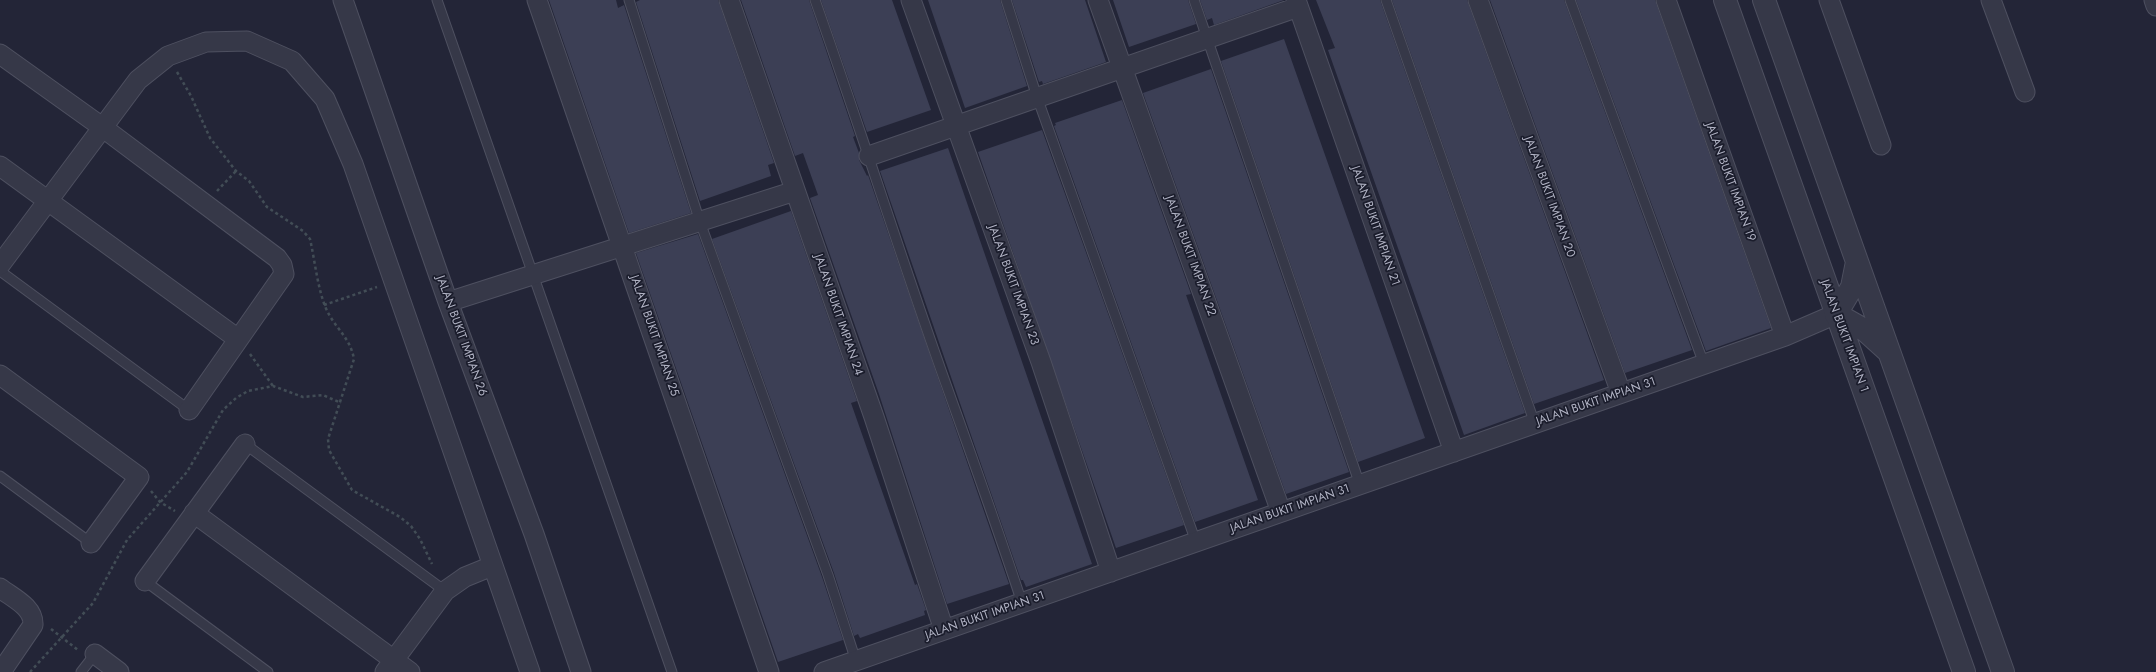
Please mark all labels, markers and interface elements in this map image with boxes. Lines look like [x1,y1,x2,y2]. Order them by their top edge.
street label: JALAN BUKIT IMPIAN 19 [1702,120,1758,244]
street label: JALAN BUKIT IMPIAN 20 [1520,135,1578,259]
street label: JALAN BUKIT IMPIAN 21 [1348,164,1402,288]
street label: JALAN BUKIT IMPIAN 22 [1161,194,1219,318]
street label: JALAN BUKIT IMPIAN 23 [985,223,1041,347]
street label: JALAN BUKIT IMPIAN 24 [810,252,866,378]
street label: JALAN BUKIT IMPIAN 26 [432,274,490,398]
street label: JALAN BUKIT IMPIAN 25 [627,274,681,398]
street label: JALAN BUKIT IMPIAN 1 [1817,278,1871,394]
street label: JALAN BUKIT IMPIAN 31 [1534,375,1658,429]
street label: JALAN BUKIT IMPIAN 31 [1228,482,1352,536]
street label: JALAN BUKIT IMPIAN 31 [923,589,1047,643]

